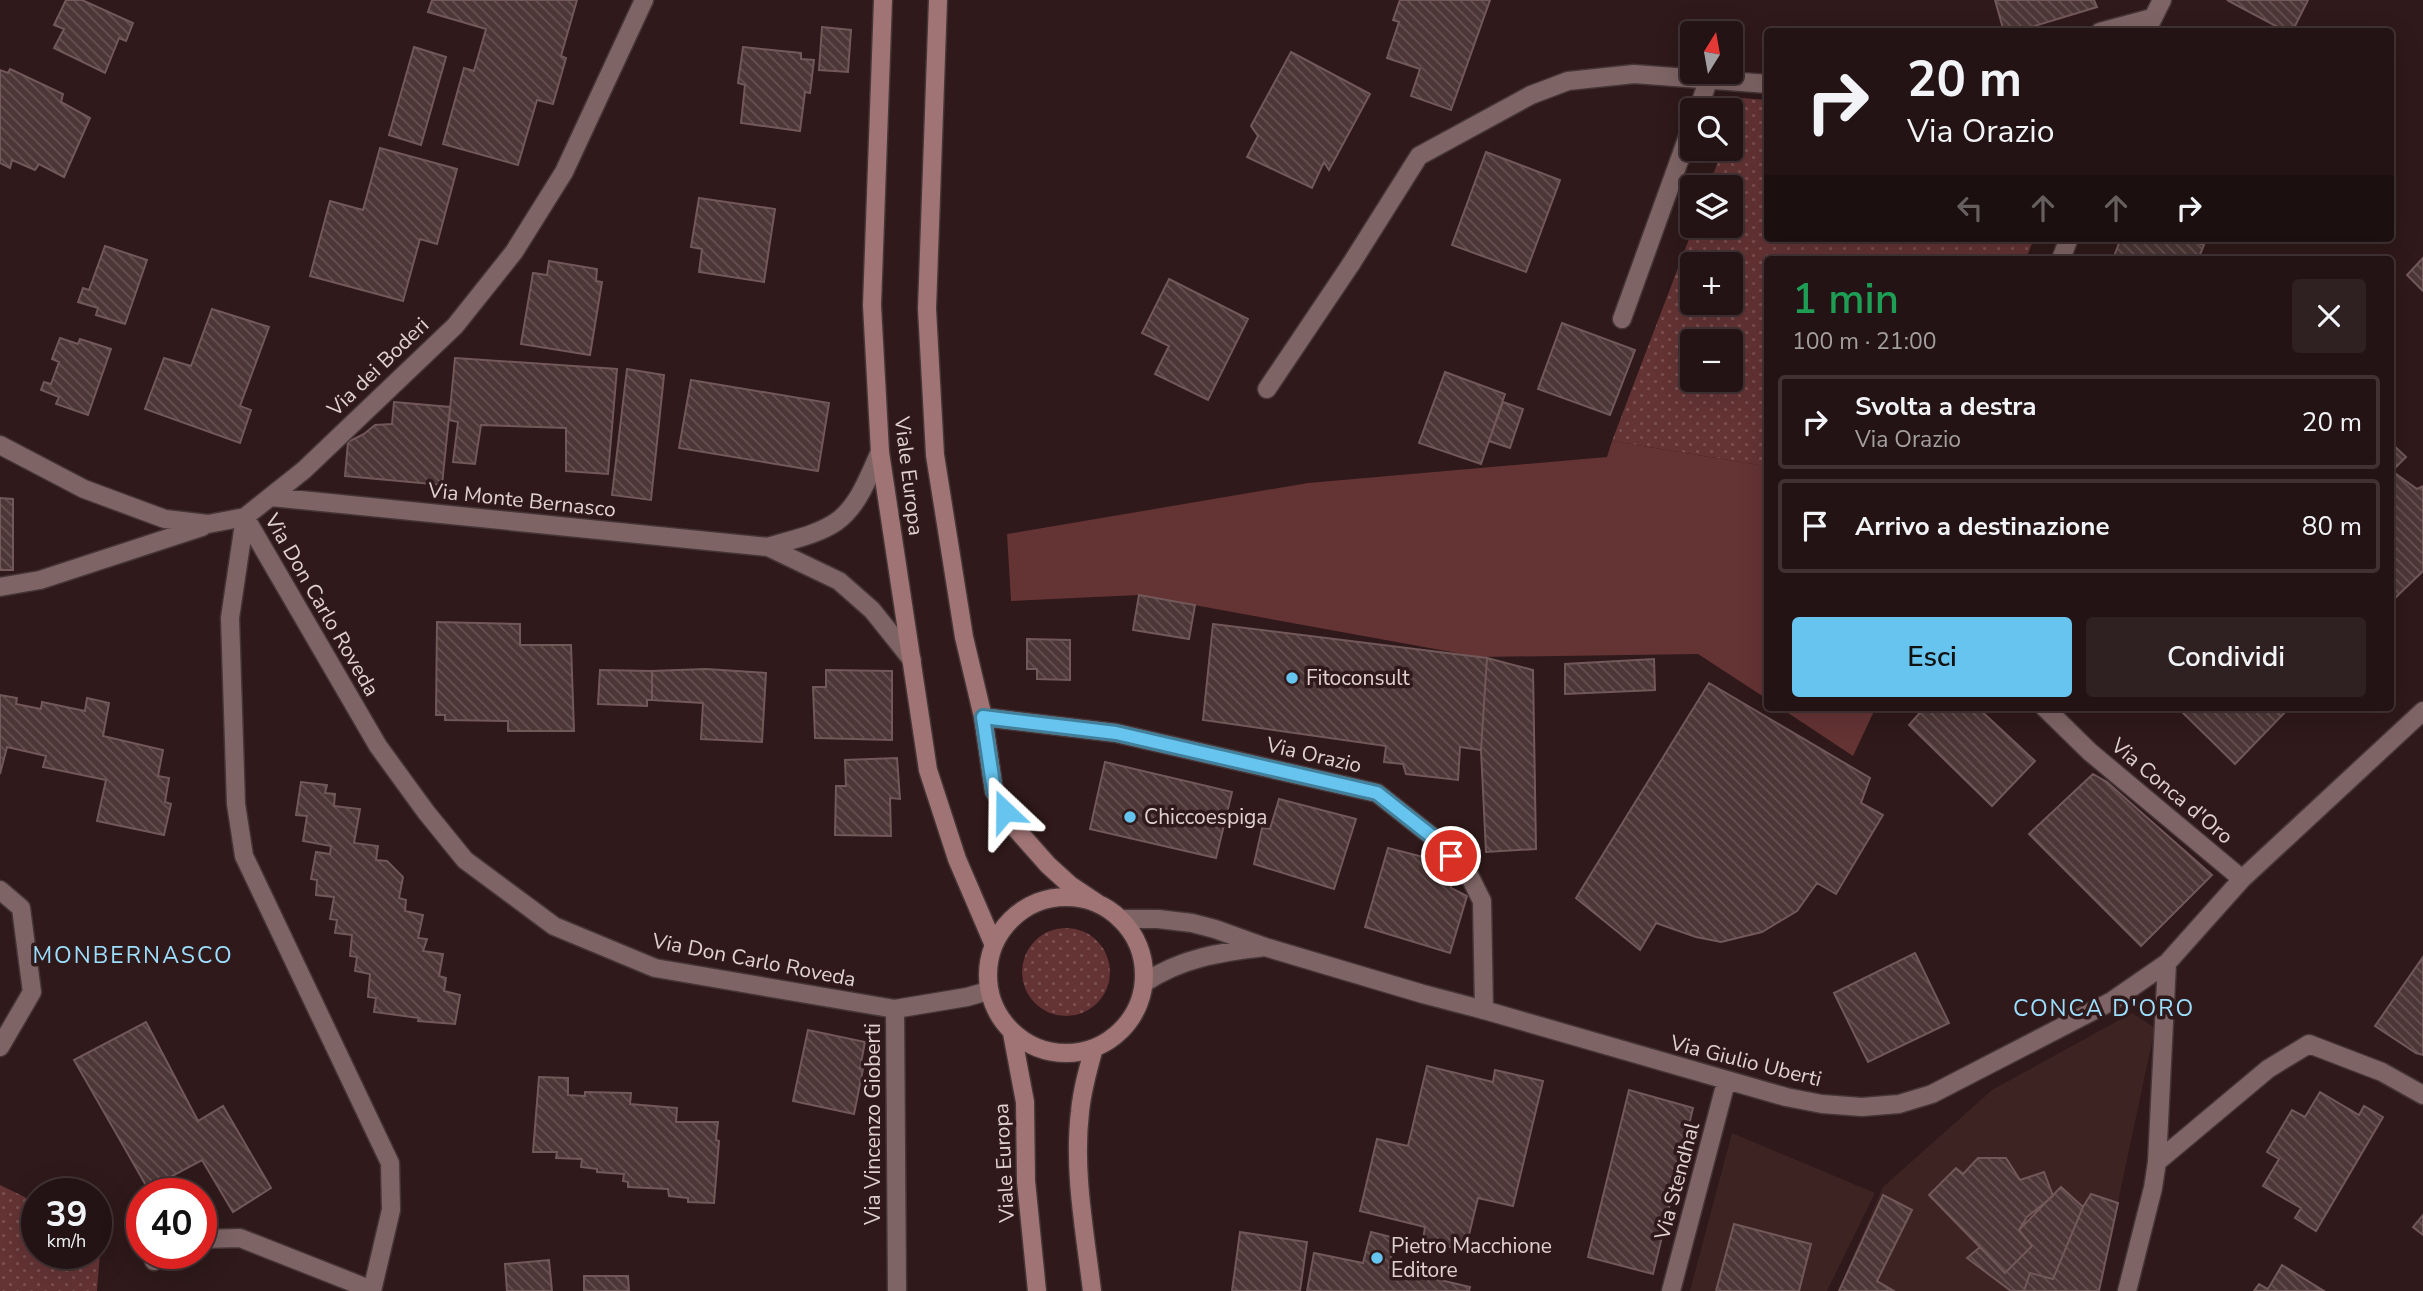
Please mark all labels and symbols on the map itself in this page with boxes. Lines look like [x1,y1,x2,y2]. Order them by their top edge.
north arrow [1680,21,1743,84]
street label: Via dei Boderi [320,311,435,423]
street label: Viale Europa [888,414,930,537]
street label: Via Monte Bernasco [426,476,617,524]
street label: Via Don Carlo Roveda [258,508,386,701]
place label: Fitoconsult [1306,664,1410,692]
marker: Fitoconsult [1284,670,1300,686]
street label: Via Orazio [1263,730,1364,780]
street label: Via Conca d'Oro [2104,731,2239,850]
position arrow [968,774,1042,848]
place label: Chiccoespiga [1144,803,1267,831]
marker: Chiccoespiga [1122,809,1138,825]
pin [1421,826,1481,886]
street label: Via Don Carlo Roveda [649,926,858,993]
district label: MONBERNASCO [32,940,234,971]
district label: CONCA D'ORO [2013,993,2195,1024]
street label: Via Vincenzo Gioberti [859,1023,887,1226]
street label: Via Giulio Uberti [1666,1028,1825,1093]
street label: Viale Europa [987,1103,1021,1224]
street label: Via Stendhal [1648,1118,1706,1244]
speed limit sign: 40 [126,1178,217,1269]
place label: Pietro Macchione Editore [1391,1232,1552,1284]
marker: Pietro Macchione Editore [1369,1250,1385,1266]

